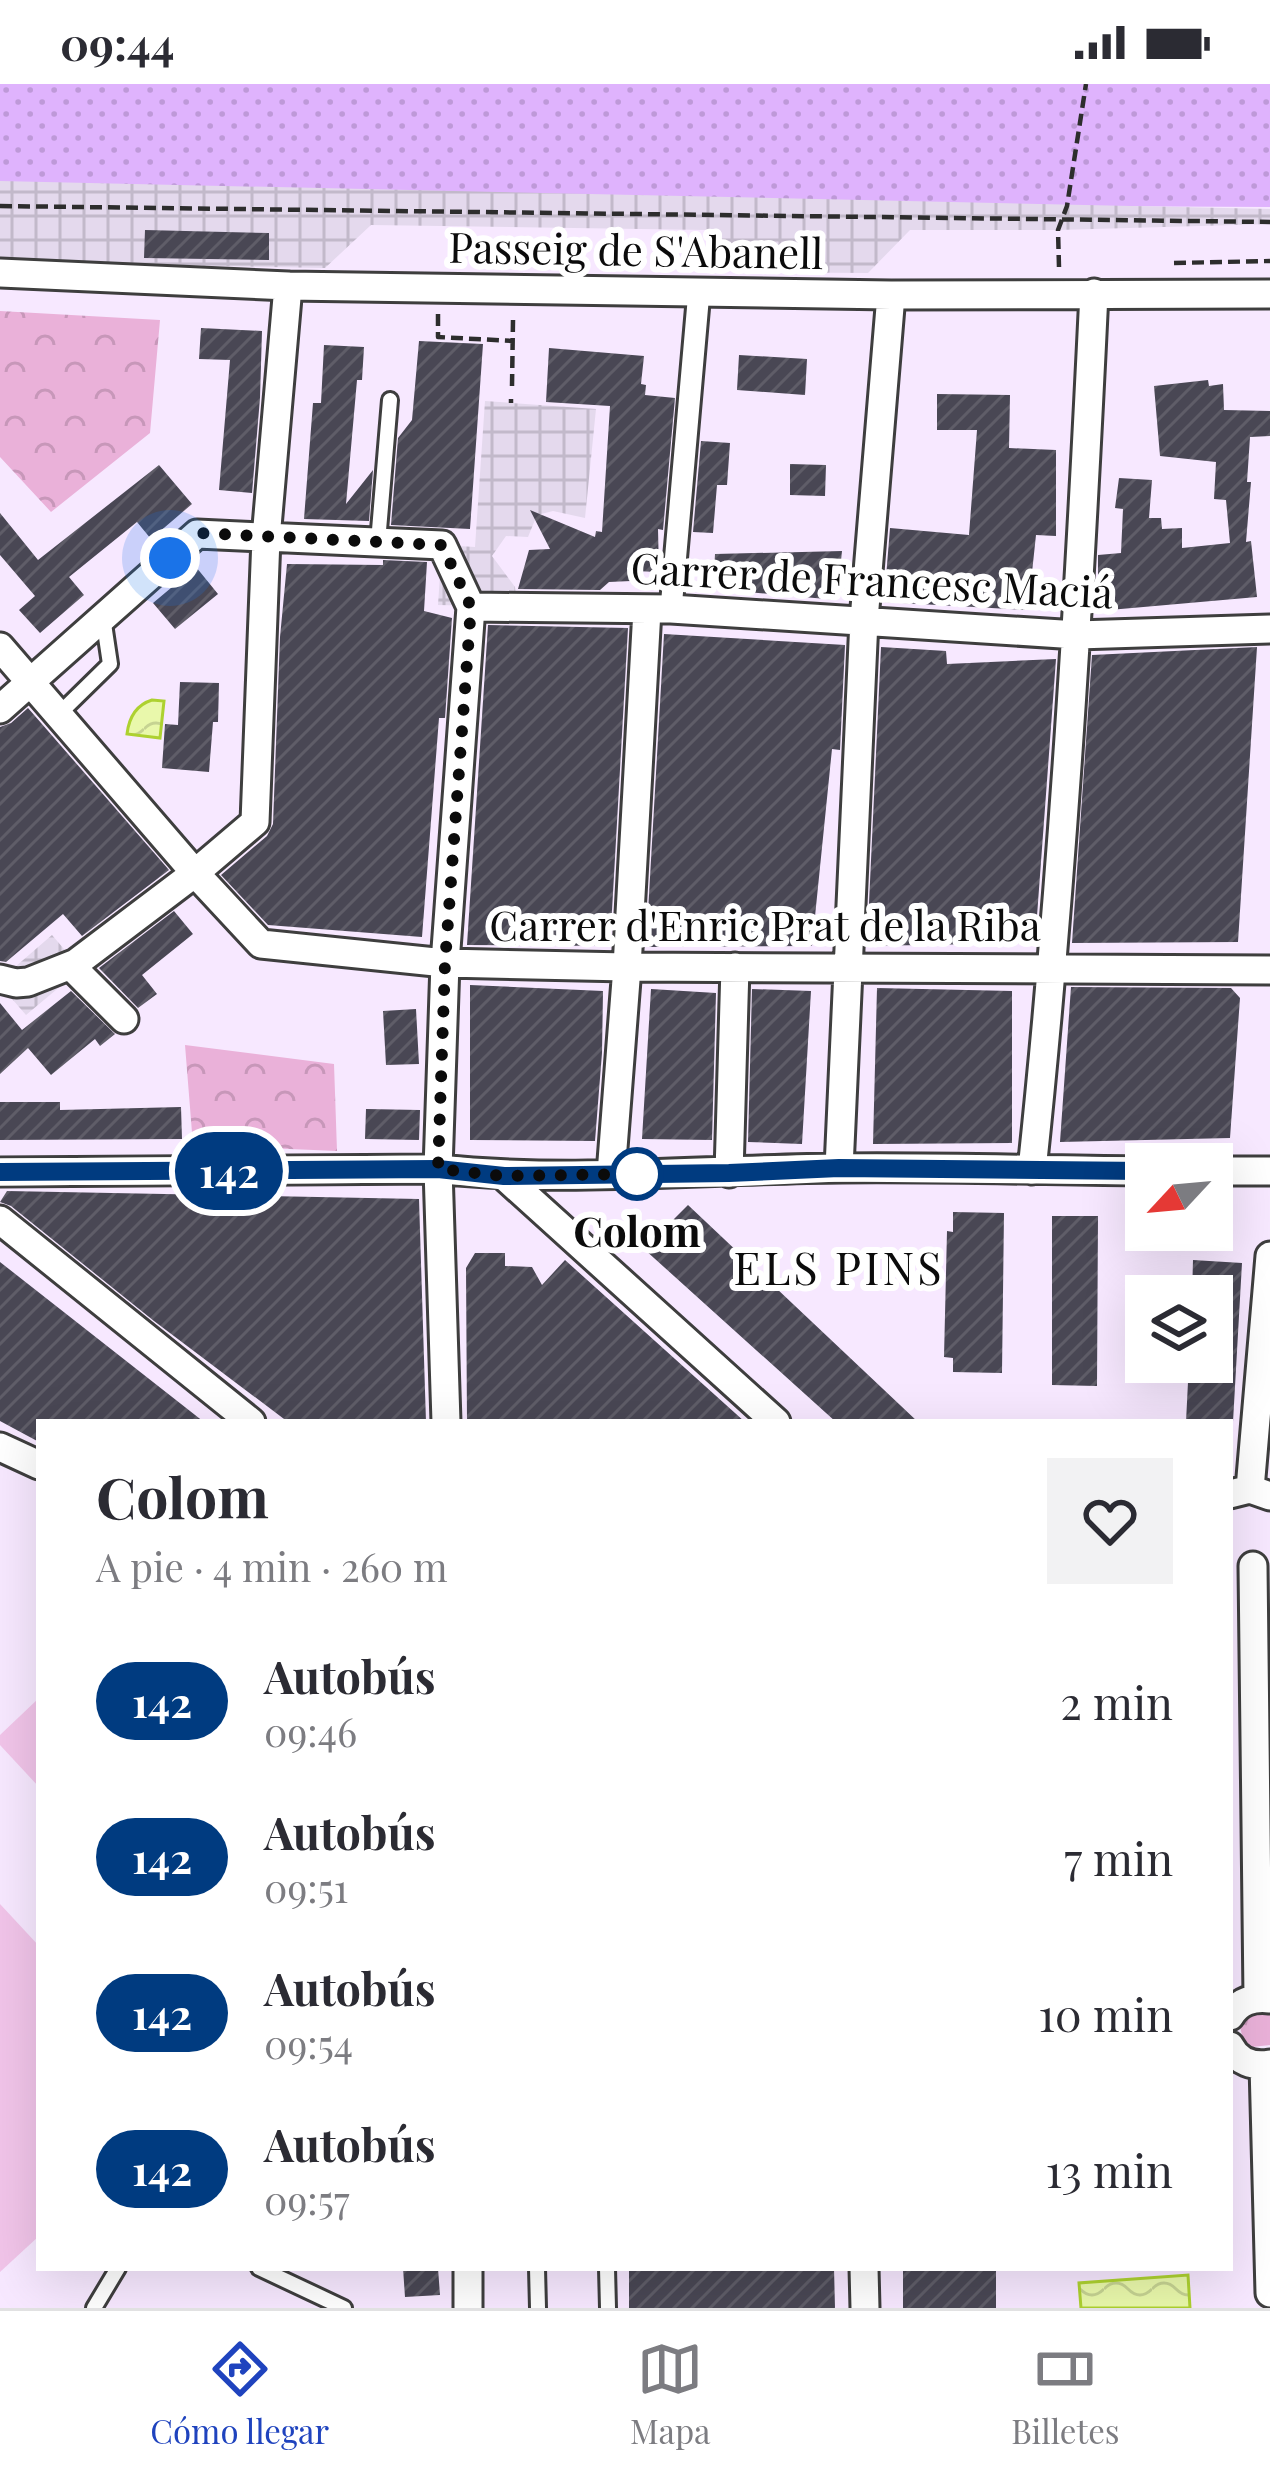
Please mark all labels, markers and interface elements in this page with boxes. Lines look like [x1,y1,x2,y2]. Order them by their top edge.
text: 09:44 [60,12,174,72]
street label: Passeig de S'Abanell [448,218,824,280]
your location [140,528,200,588]
street label: Carrer de Francesc Maciá [629,538,1115,620]
street label: Carrer d'Enric Prat de la Riba [489,896,1041,952]
line badge: 142 [160,1132,298,1210]
text: 142 [199,1143,259,1199]
north arrow [1125,1143,1233,1251]
map controls [1125,1143,1233,1383]
marker: Colom [612,1149,662,1199]
place label: Colom [573,1202,701,1258]
district label: ELS PINS [733,1236,945,1296]
button: layers [1125,1275,1233,1383]
text: Colom [96,1457,269,1533]
button: heart [1047,1458,1173,1584]
text: A pie · 4 min · 260 m [96,1540,448,1592]
text: Autobús [264,1645,435,1705]
text: 2 min [1060,1671,1173,1731]
text: 142 [132,1673,192,1729]
text: 09:46 [264,1705,357,1757]
text: Autobús [264,1801,435,1861]
text: 7 min [1064,1827,1173,1887]
text: 142 [132,1829,192,1885]
text: 09:51 [264,1861,348,1913]
text: Autobús [264,1957,435,2017]
text: 10 min [1038,1983,1173,2043]
text: 142 [132,1985,192,2041]
text: 09:54 [264,2017,353,2069]
text: Autobús [264,2113,435,2173]
text: 13 min [1046,2139,1173,2199]
text: 142 [132,2141,192,2197]
text: 09:57 [264,2173,350,2225]
tab: Cómo llegar [150,2336,329,2452]
tab: Mapa [630,2336,711,2452]
tab: Billetes [1011,2336,1120,2452]

